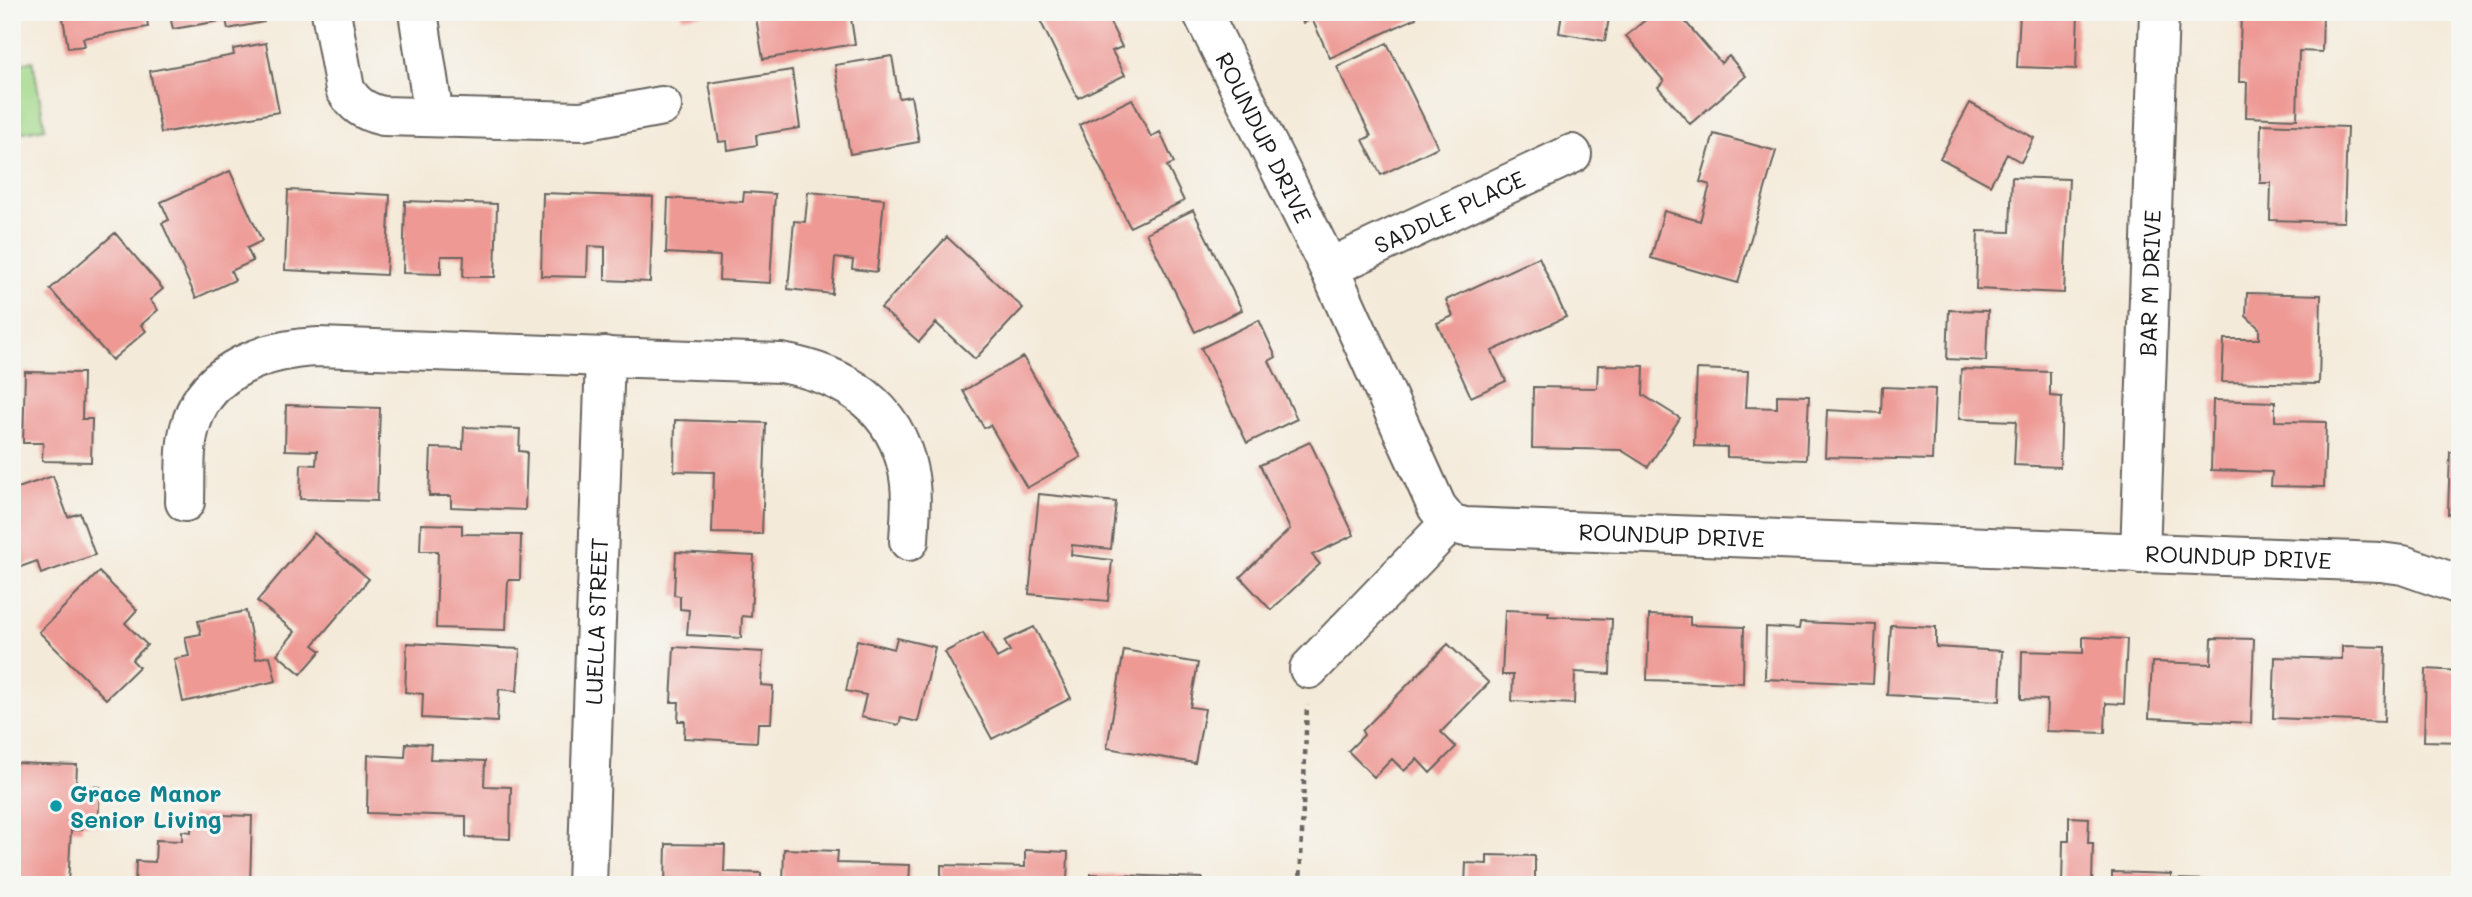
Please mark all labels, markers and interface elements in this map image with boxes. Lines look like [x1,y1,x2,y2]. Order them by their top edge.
street label: ROUNDUP DRIVE [1209,47,1319,228]
street label: SADDLE PLACE [1369,163,1530,260]
street label: BAR M DRIVE [2132,209,2167,357]
street label: ROUNDUP DRIVE [1578,516,1765,553]
street label: LUELLA STREET [578,537,614,706]
street label: ROUNDUP DRIVE [2144,538,2332,575]
place label: Grace Manor Senior Living [70,778,222,834]
marker: Grace Manor Senior Living [48,798,64,814]

